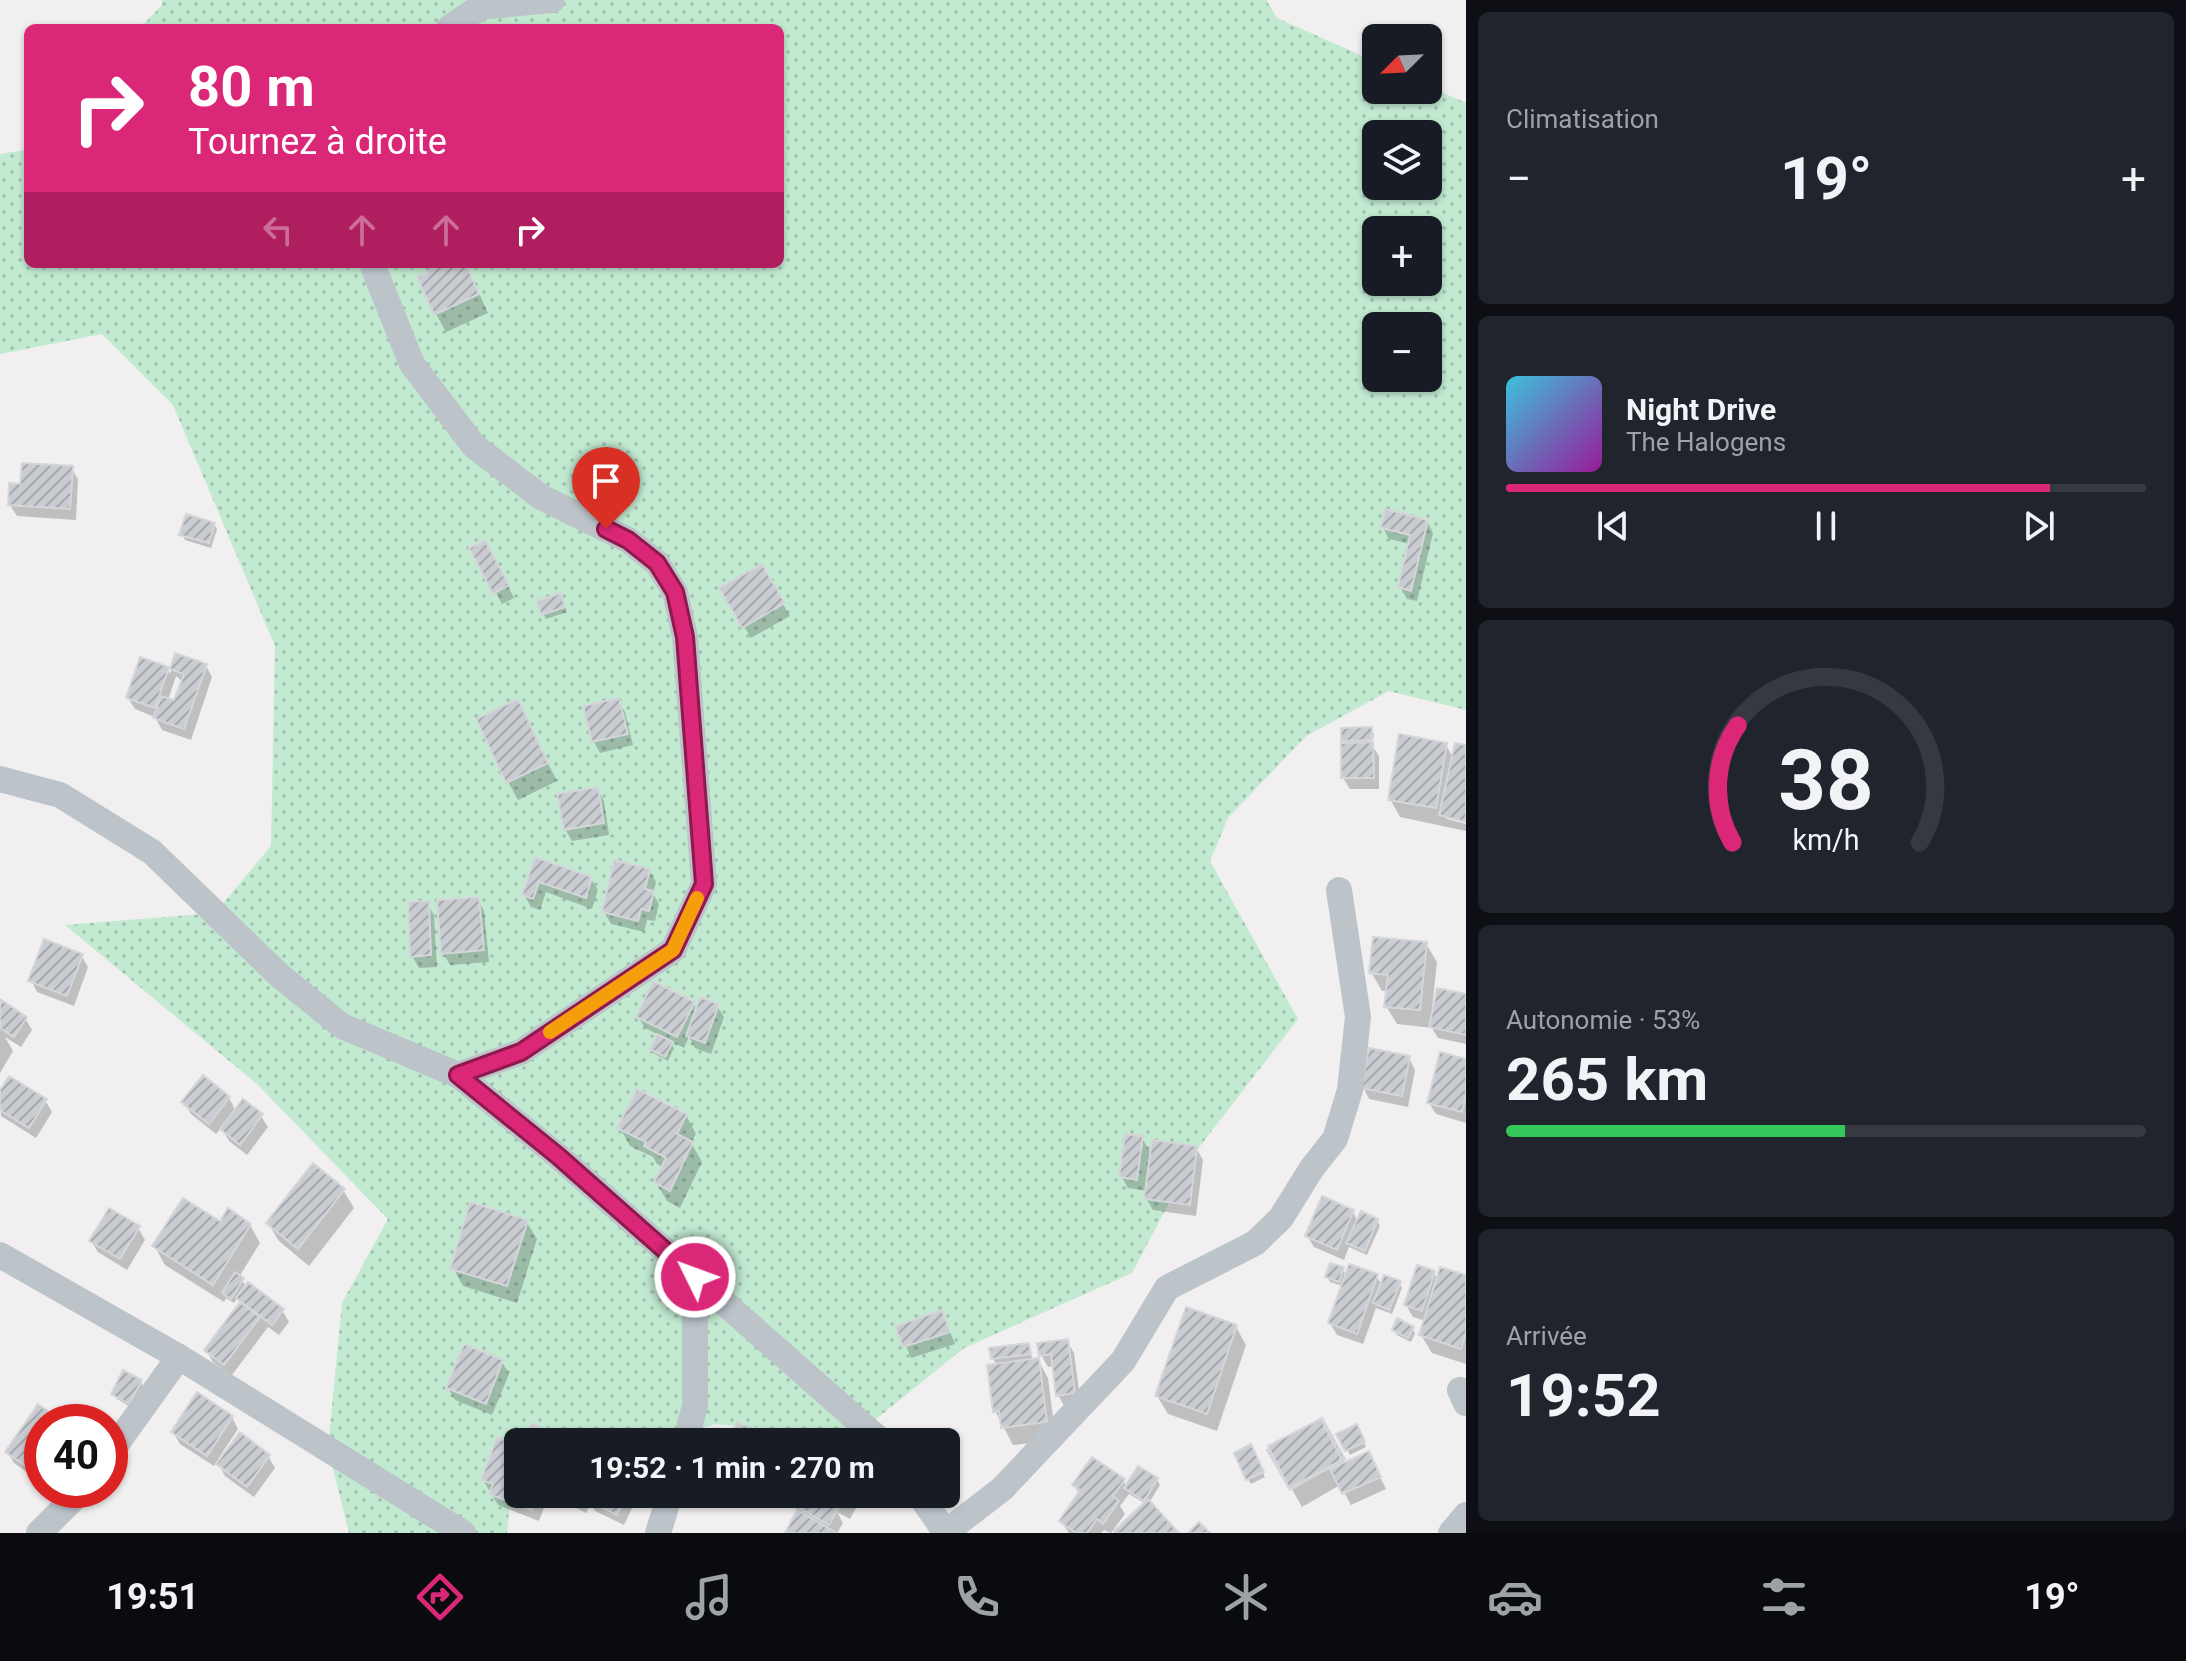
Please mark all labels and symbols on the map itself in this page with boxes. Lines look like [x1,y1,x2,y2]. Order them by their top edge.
north arrow [1362,24,1442,104]
pin [572,447,640,529]
position arrow [653,1235,737,1319]
speed limit sign: 40 [24,1404,128,1508]

